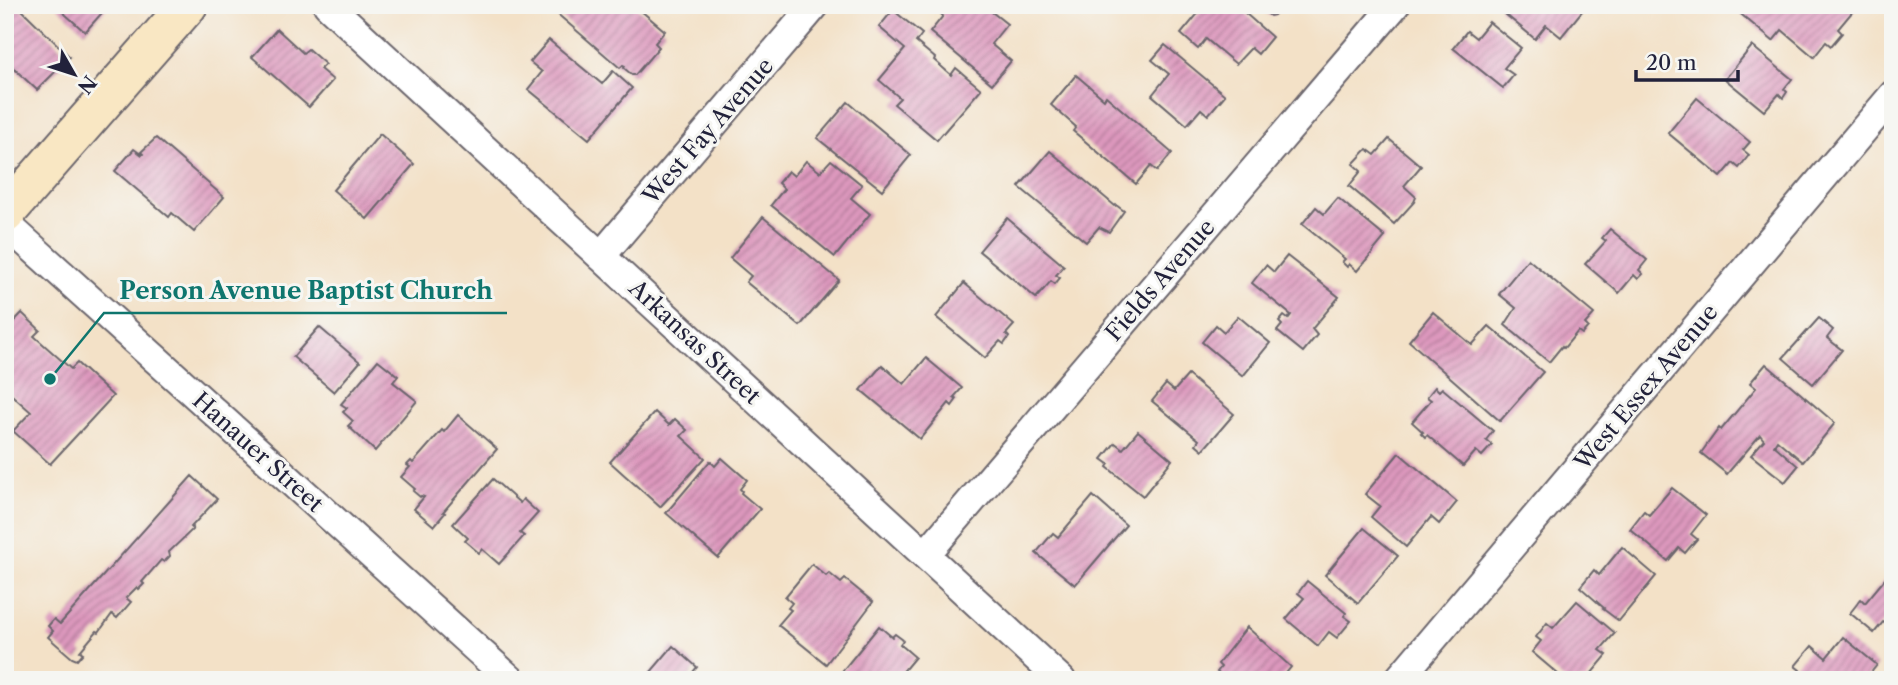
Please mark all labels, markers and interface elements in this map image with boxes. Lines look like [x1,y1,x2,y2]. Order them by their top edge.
north arrow [38,38,108,108]
scale bar [1636,38,1737,82]
text: 20 m [1646,50,1697,75]
street label: West Fay Avenue [636,52,779,211]
text: N [73,71,101,98]
street label: Fields Avenue [1099,213,1221,347]
callout: Person Avenue Baptist Church [104,268,507,313]
street label: Arkansas Street [623,273,767,410]
text: Person Avenue Baptist Church [119,276,493,305]
street label: West Essex Avenue [1568,298,1724,476]
street label: Hanauer Street [187,386,329,518]

